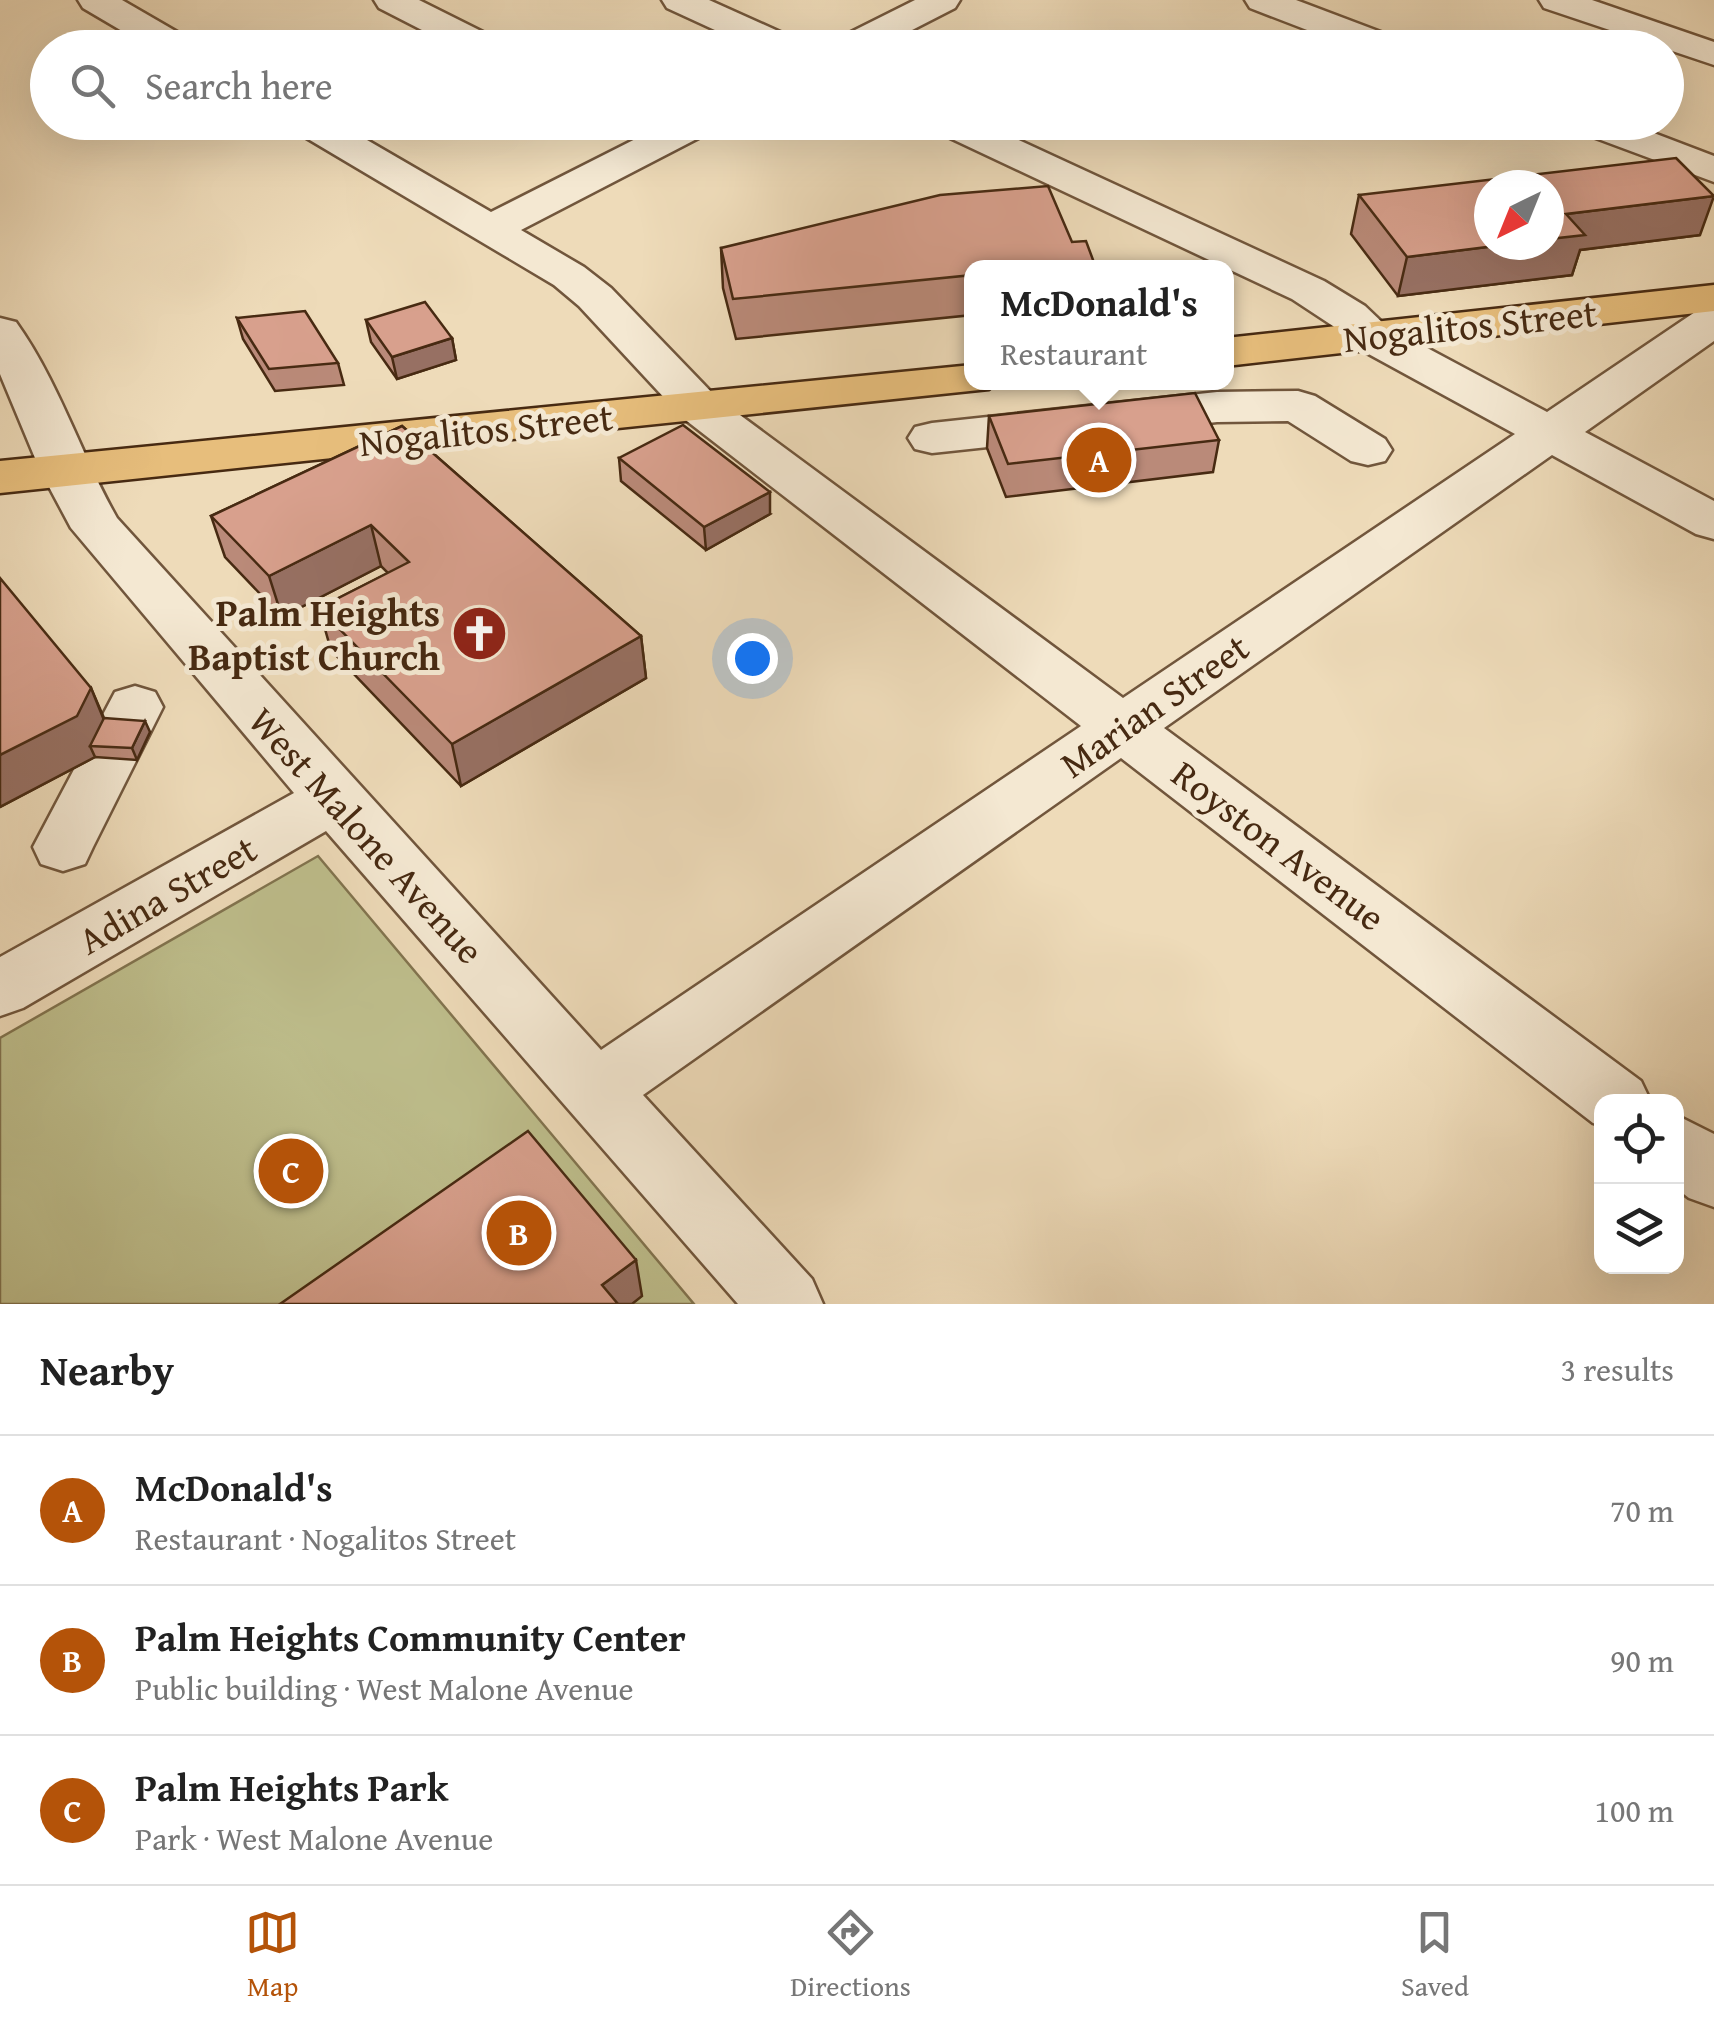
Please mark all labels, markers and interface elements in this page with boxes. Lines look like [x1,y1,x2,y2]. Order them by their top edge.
search box [30,30,1684,140]
text: Search here [145,57,333,113]
icon: search [65,58,120,113]
north arrow [1474,170,1564,260]
popup [964,260,1234,390]
text: McDonald's [1000,274,1198,330]
street label: Nogalitos Street [1340,284,1600,366]
text: Restaurant [1000,330,1147,377]
street label: Nogalitos Street [356,388,616,470]
pin: A [1066,422,1132,498]
place label: Palm Heights Baptist Church [188,584,441,684]
church icon: Palm Heights Baptist Church [449,604,509,664]
street label: Marian Street [1048,619,1260,791]
your location [727,633,778,684]
street label: West Malone Avenue [236,694,498,976]
street label: Royston Avenue [1160,746,1398,944]
street label: Adina Street [67,820,267,968]
map controls [1594,1094,1684,1274]
button: locate [1594,1094,1684,1184]
pin: C [258,1134,324,1208]
button: layers [1594,1184,1684,1274]
pin: B [486,1196,552,1270]
text: Nearby [40,1339,174,1400]
text: 3 results [1561,1346,1674,1393]
text: McDonald's [135,1459,333,1515]
text: A [62,1487,83,1534]
text: 70 m [1610,1487,1674,1534]
text: Restaurant · Nogalitos Street [135,1515,516,1562]
text: Palm Heights Community Center [135,1609,686,1665]
text: B [63,1637,82,1684]
text: 90 m [1610,1637,1674,1684]
text: Public building · West Malone Avenue [135,1665,634,1712]
text: Palm Heights Park [135,1759,448,1815]
text: C [63,1787,82,1834]
text: 100 m [1595,1787,1674,1834]
text: Park · West Malone Avenue [135,1815,493,1862]
tab: Map [245,1905,300,2006]
tab: Directions [790,1905,911,2006]
tab: Saved [1401,1905,1469,2006]

